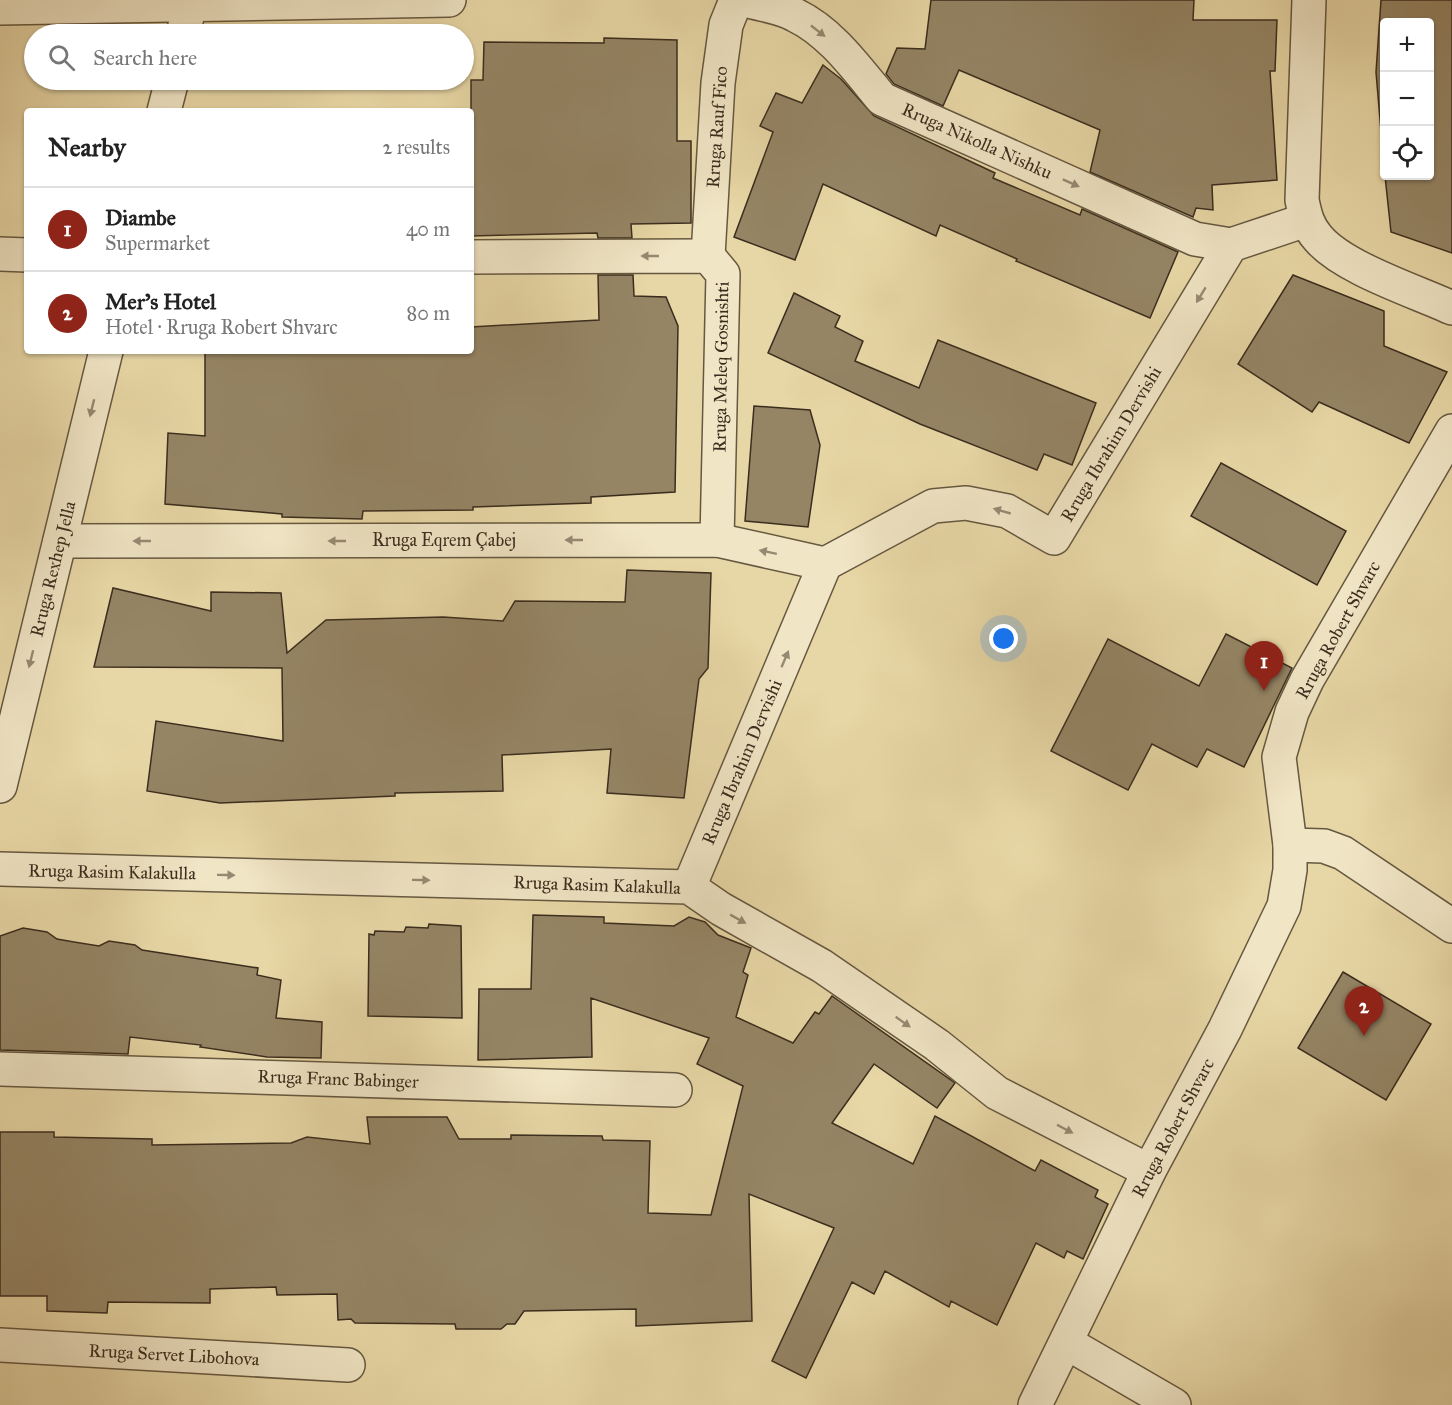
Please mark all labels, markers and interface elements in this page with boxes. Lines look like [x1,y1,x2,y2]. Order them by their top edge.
map controls [1380,18,1434,180]
button: + [1380,18,1434,72]
search box [24,24,474,90]
one-way arrow [811,25,826,37]
icon: search [45,41,78,74]
text: Search here [93,44,197,71]
street label: Rruga Rauf Fico [702,65,733,189]
button: − [1380,72,1434,126]
street label: Rruga Nikolla Nishku [898,98,1056,185]
button: locate [1380,126,1434,180]
text: Nearby [48,131,126,163]
text: 2 results [382,135,450,159]
one-way arrow [1062,179,1079,188]
text: Diambe [105,204,176,231]
text: 1 [64,217,71,241]
text: 40 m [406,217,450,241]
text: Supermarket [105,231,210,255]
one-way arrow [640,252,659,261]
street label: Rruga Meleq Gosnishti [709,281,734,453]
one-way arrow [1196,287,1207,303]
text: Mer's Hotel [105,288,216,315]
text: 2 [63,301,72,325]
text: 80 m [407,301,450,325]
text: Hotel · Rruga Robert Shvarc [105,315,338,339]
street label: Rruga Ibrahim Dervishi [1056,362,1167,526]
one-way arrow [87,399,96,418]
street label: Rruga Rexhep Jella [26,498,82,639]
one-way arrow [993,506,1011,515]
street label: Rruga Eqrem Çabej [372,529,516,552]
one-way arrow [565,535,584,545]
one-way arrow [133,536,152,546]
one-way arrow [328,536,347,546]
one-way arrow [759,546,777,556]
street label: Rruga Robert Shvarc [1291,557,1386,703]
your location [989,624,1018,653]
pin: 1 [1244,642,1284,691]
one-way arrow [26,649,35,668]
one-way arrow [780,649,790,667]
street label: Rruga Ibrahim Dervishi [697,676,788,848]
street label: Rruga Rasim Kalakulla [28,860,197,885]
one-way arrow [217,870,236,879]
street label: Rruga Rasim Kalakulla [513,871,682,900]
one-way arrow [412,875,431,884]
one-way arrow [730,913,746,924]
pin: 2 [1344,986,1384,1036]
one-way arrow [894,1016,910,1028]
street label: Rruga Robert Shvarc [1127,1054,1220,1202]
street label: Rruga Franc Babinger [257,1065,419,1094]
one-way arrow [1057,1124,1074,1134]
street label: Rruga Servet Libohova [88,1340,260,1371]

